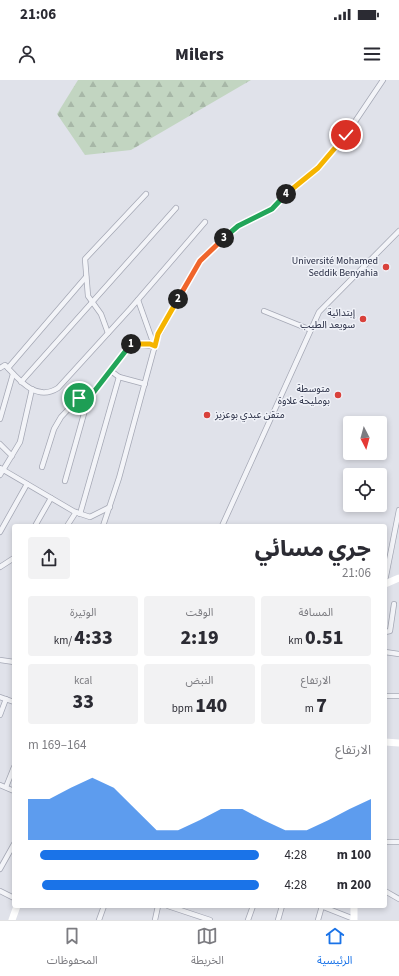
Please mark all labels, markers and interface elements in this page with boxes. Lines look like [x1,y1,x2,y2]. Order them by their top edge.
text: 21:06 [20,4,56,25]
text: Milers [175,42,224,67]
icon: person [16,43,38,65]
icon: menu [361,43,383,65]
pin [329,118,363,152]
icon: check [335,124,357,146]
pin: 4 [276,184,296,204]
text: 4 [283,186,289,201]
pin: 3 [214,228,234,248]
text: 3 [221,230,227,245]
place label: Université Mohamed Seddik Benyahia [292,254,378,280]
marker: Université Mohamed Seddik Benyahia [381,262,391,272]
pin: 2 [168,289,188,309]
text: 2 [175,291,181,306]
place label: إبتدائية سويعد الطيب [300,306,356,332]
marker: إبتدائية سويعد الطيب [358,314,368,324]
pin: 1 [121,334,141,354]
text: 1 [128,336,134,351]
pin [62,381,96,415]
place label: متوسطة بومليحة علاوة [278,382,330,408]
icon: arrive [68,387,90,409]
marker: متوسطة بومليحة علاوة [333,390,343,400]
place label: متقن عبدي بوعزيز [214,408,285,422]
marker: متقن عبدي بوعزيز [202,410,212,420]
north arrow [343,416,387,460]
map controls [343,416,387,512]
button: locate [343,468,387,512]
text: جري مسائي [255,533,371,565]
button: share [28,537,70,579]
text: 21:06 [342,564,371,582]
text: الوتيرة [70,605,96,620]
text: الوقت [186,605,213,620]
text: المسافة [299,605,333,620]
text: 4:33 [74,624,113,652]
text: 2:19 [180,624,219,652]
text: 0.51 [305,624,343,652]
text: /km [54,633,74,648]
text: km [288,633,305,648]
text: kcal [74,673,92,688]
text: النبض [186,673,213,688]
text: الارتفاع [301,673,331,688]
text: 33 [72,688,94,716]
text: 140 [195,692,227,720]
text: 7 [316,692,327,720]
text: bpm [172,701,195,716]
text: m [305,701,316,716]
text: 164–169 m [28,736,86,754]
text: الارتفاع [335,741,371,759]
text: 4:28 [284,846,307,864]
text: 100 m [337,846,371,864]
text: 4:28 [284,876,307,894]
text: 200 m [337,876,371,894]
tab: المحفوظات [47,925,98,972]
tab: الخريطة [191,925,224,972]
tab: الرئيسية [317,925,352,972]

